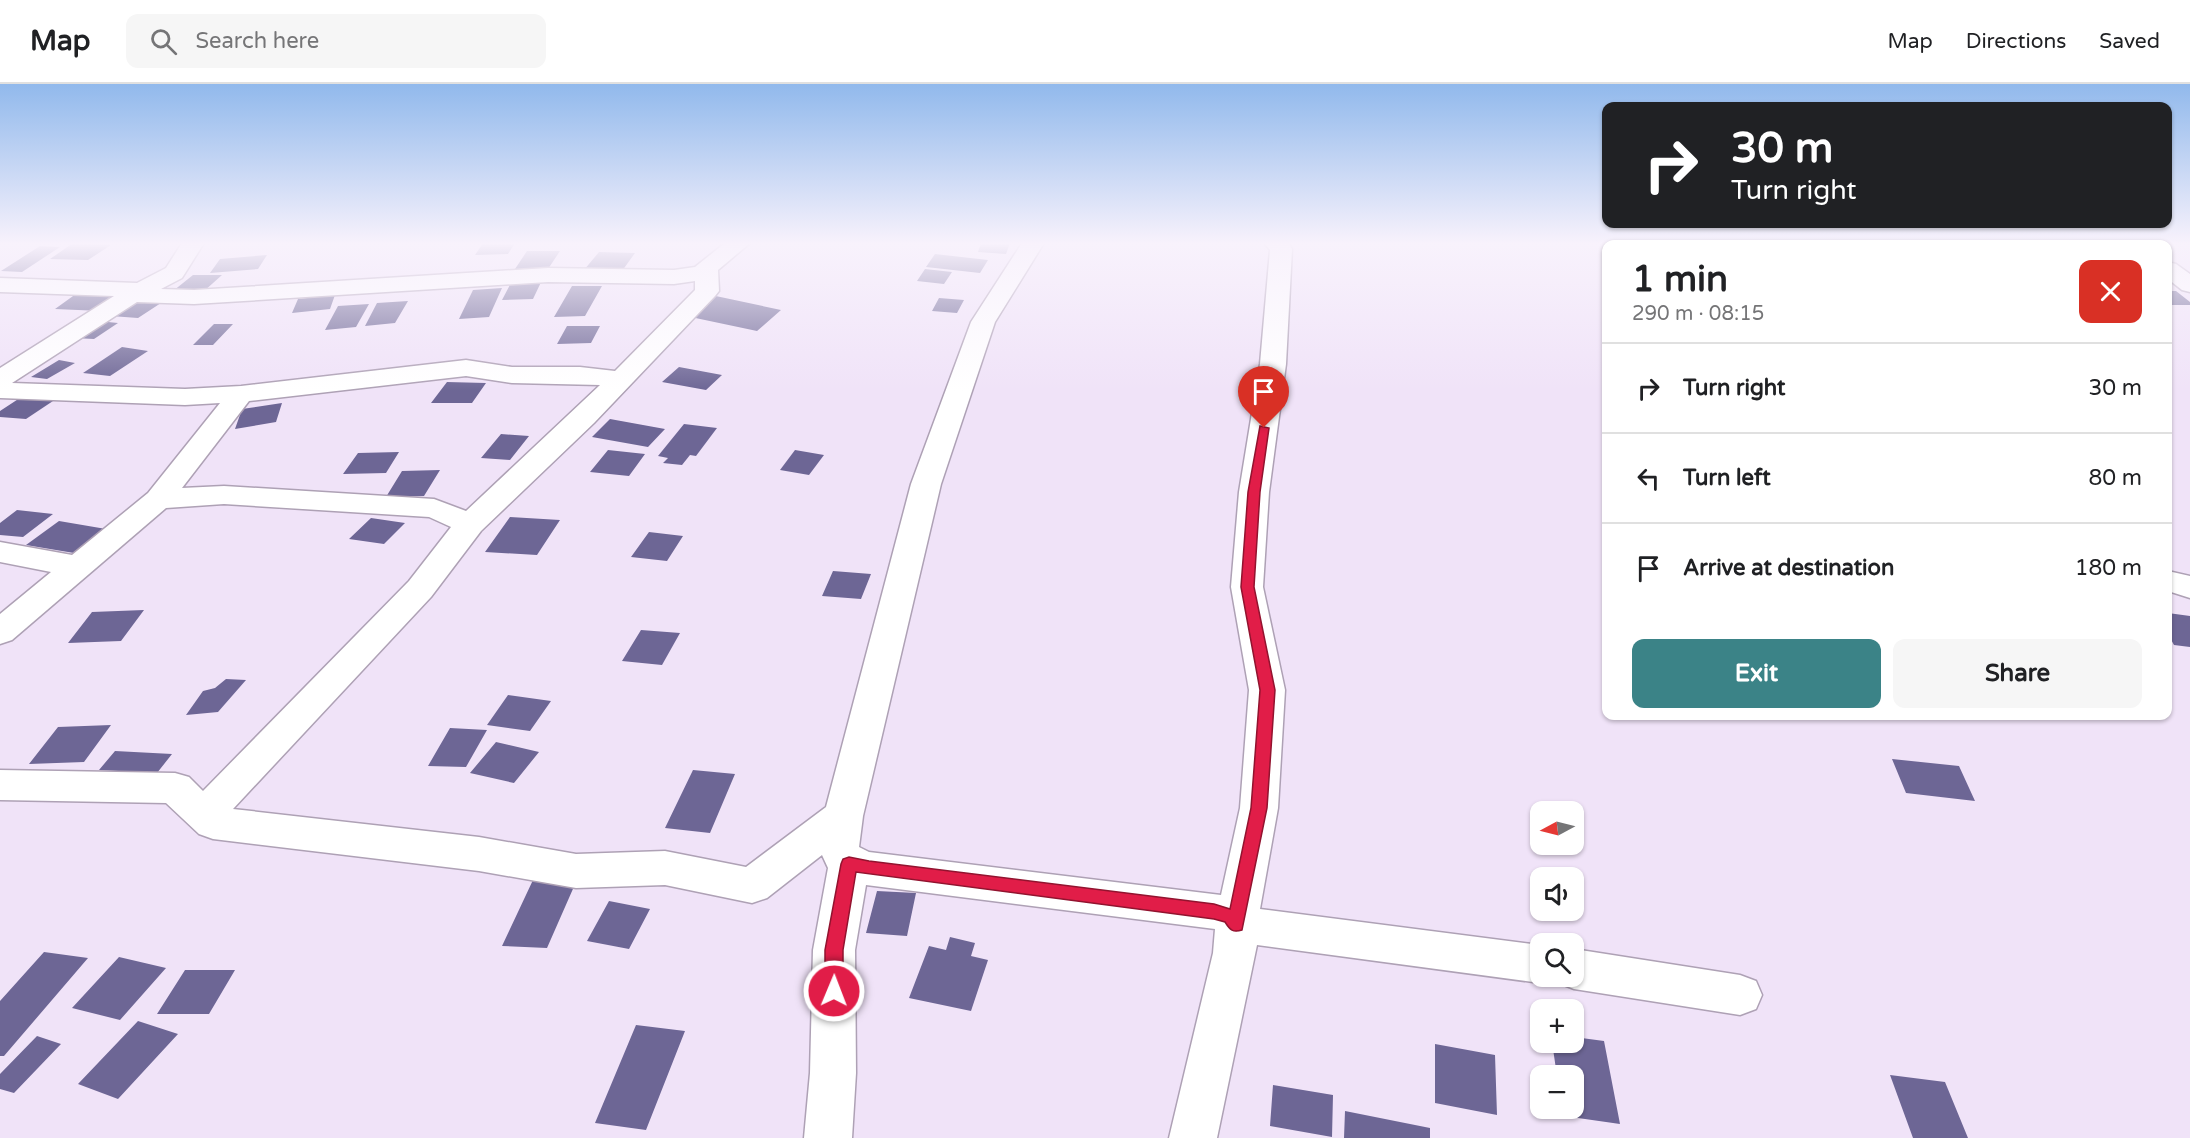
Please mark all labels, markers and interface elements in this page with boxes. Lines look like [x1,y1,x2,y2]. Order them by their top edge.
search box [126,14,546,68]
text: Map [30,24,90,58]
icon: search [147,25,180,58]
text: Search here [195,28,319,54]
text: Map [1887,29,1933,54]
text: Directions [1966,29,2066,54]
text: Saved [2099,29,2160,54]
text: 30 m [1731,123,1833,174]
icon: right [1632,126,1710,204]
text: Turn right [1731,174,1857,207]
text: 1 min [1632,258,1728,301]
button: close [2079,260,2142,323]
text: 290 m · 08:15 [1632,302,1764,326]
pin [1238,366,1289,428]
icon: right [1632,372,1665,405]
icon: arrive [1247,375,1280,408]
text: Turn right [1683,375,1785,401]
text: 30 m [2088,375,2142,401]
icon: left [1632,462,1665,495]
text: Turn left [1683,465,1771,491]
text: 80 m [2088,465,2142,491]
icon: arrive [1632,552,1665,585]
text: Arrive at destination [1683,555,1894,581]
text: 180 m [2075,555,2142,581]
button: Exit [1632,639,1881,708]
button: Share [1893,639,2142,708]
north arrow [1530,801,1584,855]
map controls [1530,801,1584,1119]
button: sound [1530,867,1584,921]
button: search [1530,933,1584,987]
position arrow [802,959,866,1023]
button: + [1530,999,1584,1053]
button: − [1530,1065,1584,1119]

